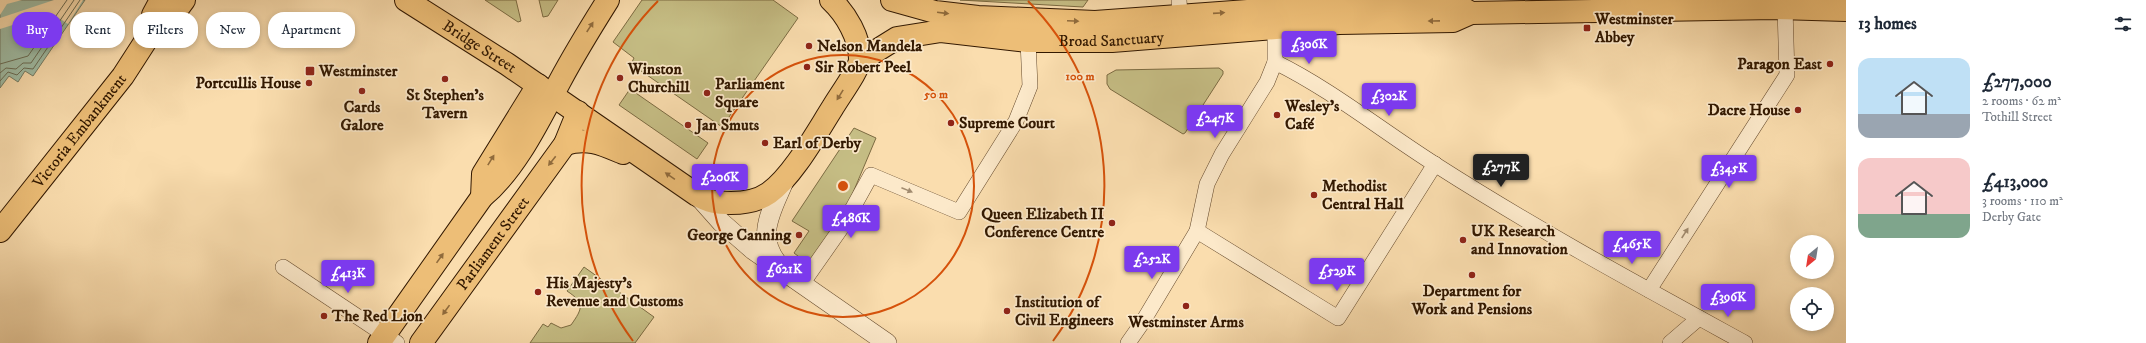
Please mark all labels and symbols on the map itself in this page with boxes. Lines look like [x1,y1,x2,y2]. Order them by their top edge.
place label: Westminster Abbey [1594,9,1675,47]
one-way arrow [937,10,949,16]
one-way arrow [1213,10,1225,17]
street label: Bridge Street [439,16,520,78]
one-way arrow [1067,18,1079,25]
one-way arrow [1427,18,1440,24]
one-way arrow [587,21,594,33]
marker: Westminster Abbey [1582,23,1592,33]
street label: Broad Sanctuary [1058,27,1165,51]
pin: £306K [1281,31,1337,65]
place label: Nelson Mandela [817,36,923,56]
marker: Nelson Mandela [804,41,814,51]
place label: Paragon East [1737,54,1823,74]
place label: Sir Robert Peel [815,57,912,77]
place label: Winston Churchill [627,59,691,97]
marker: Paragon East [1825,59,1835,69]
place label: Westminster [318,61,399,81]
marker: Sir Robert Peel [802,62,812,72]
marker: Westminster [304,65,316,77]
text: 100 m [1066,69,1094,84]
street label: Victoria Embankment [28,70,131,193]
place label: Portcullis House [195,73,301,93]
marker: Winston Churchill [615,73,625,83]
marker: St Stephen's Tavern [440,74,450,84]
place label: Parliament Square [715,74,786,113]
marker: Portcullis House [304,78,314,88]
pin: £302K [1361,83,1417,117]
place label: St Stephen's Tavern [406,85,484,123]
marker: Cards Galore [357,86,367,96]
text: 50 m [923,87,948,102]
marker: Parliament Square [702,88,712,98]
one-way arrow [837,89,844,100]
place label: Wesley’s Café [1284,96,1340,134]
place label: Cards Galore [340,97,384,135]
place label: Dacre House [1708,100,1790,120]
pin: £247K [1187,105,1243,139]
marker: Dacre House [1793,105,1803,115]
marker: Wesley’s Café [1272,110,1282,120]
place label: Supreme Court [959,113,1056,133]
place label: Jan Smuts [694,115,760,135]
marker: Supreme Court [946,118,956,128]
marker: Jan Smuts [683,120,693,130]
place label: Earl of Derby [773,133,861,153]
marker: Earl of Derby [760,138,770,148]
pin: £277K [1473,154,1529,188]
one-way arrow [487,155,495,165]
pin: £345K [1701,155,1757,189]
one-way arrow [547,156,556,167]
pin: £206K [692,164,748,198]
one-way arrow [665,172,675,180]
place label: Methodist Central Hall [1322,176,1405,214]
centre of rings [836,179,850,193]
one-way arrow [901,188,913,194]
marker: Methodist Central Hall [1309,190,1319,200]
street label: Parliament Street [452,193,534,294]
place label: Queen Elizabeth II Conference Centre [981,204,1104,242]
pin: £486K [823,205,879,239]
marker: Queen Elizabeth II Conference Centre [1107,218,1117,228]
place label: UK Research and Innovation [1471,221,1568,259]
place label: George Canning [687,225,792,245]
one-way arrow [1681,228,1689,238]
marker: George Canning [794,230,804,240]
pin: £465K [1604,231,1660,265]
marker: UK Research and Innovation [1458,235,1468,245]
north arrow [1790,235,1834,279]
pin: £252K [1124,246,1180,280]
one-way arrow [436,252,445,263]
pin: £621K [756,256,812,290]
pin: £529K [1309,258,1365,292]
pin: £413K [320,260,376,294]
marker: Department for Work and Pensions [1467,270,1477,280]
place label: His Majesty's Revenue and Customs [546,273,684,311]
place label: Department for Work and Pensions [1411,281,1533,319]
pin: £396K [1700,284,1756,318]
marker: His Majesty's Revenue and Customs [533,287,543,297]
place label: Institution of Civil Engineers [1015,292,1114,330]
marker: Westminster Arms [1181,301,1191,311]
one-way arrow [442,304,450,315]
place label: The Red Lion [331,306,424,326]
marker: Institution of Civil Engineers [1002,306,1012,316]
marker: The Red Lion [319,311,329,321]
place label: Westminster Arms [1127,312,1244,332]

